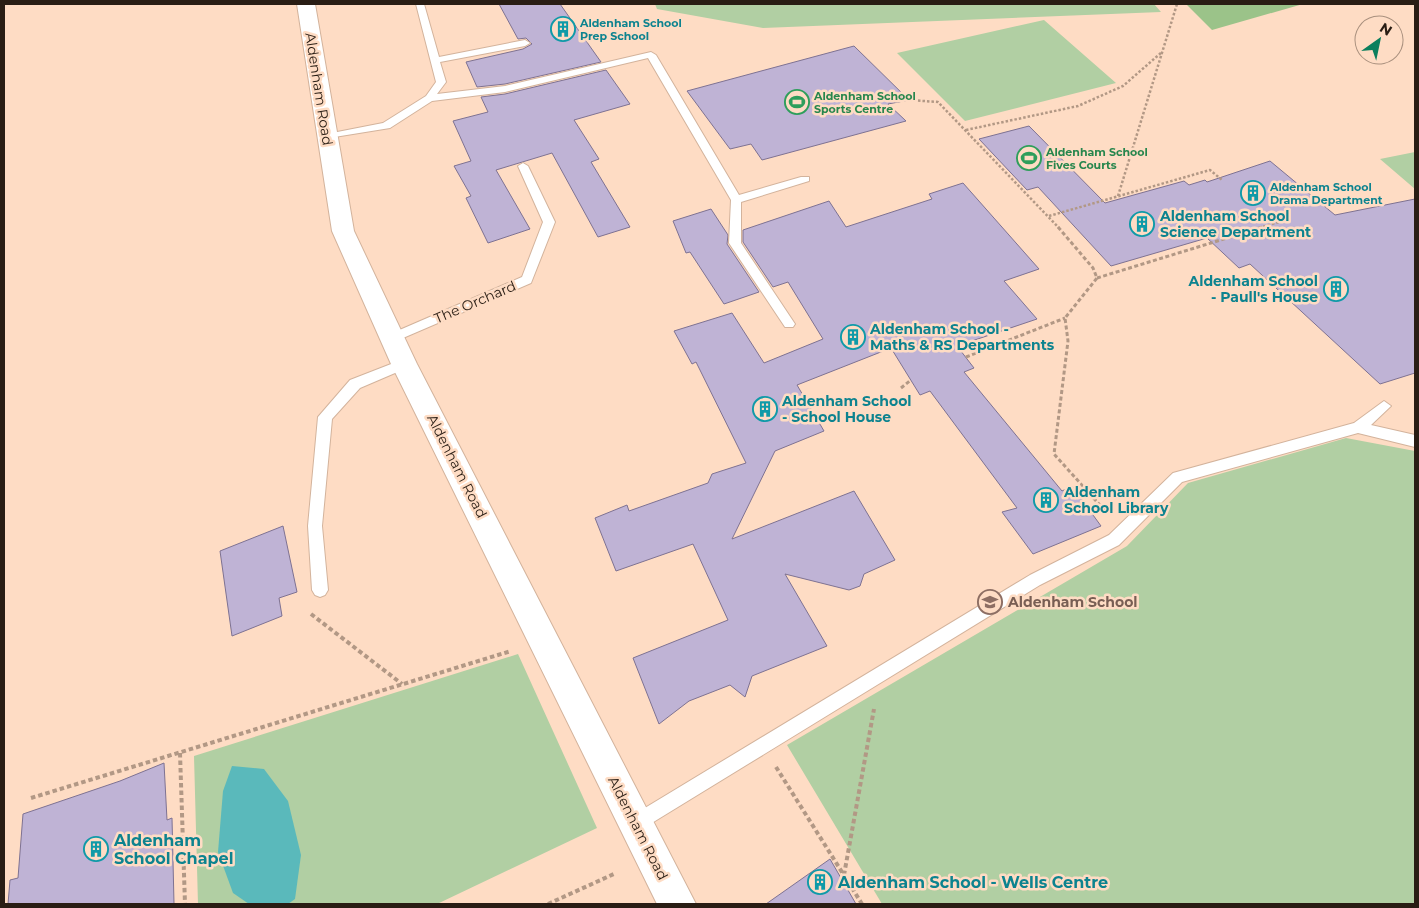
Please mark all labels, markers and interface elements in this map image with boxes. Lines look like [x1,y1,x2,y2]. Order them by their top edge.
north arrow [1354,15,1404,65]
building icon: Aldenham School Prep School [550,16,576,42]
place label: Aldenham School Prep School [579,16,682,43]
text: N [1376,18,1396,40]
street label: Aldenham Road [301,31,337,147]
sports icon: Aldenham School Sports Centre [784,89,810,115]
place label: Aldenham School Sports Centre [813,89,916,116]
sports icon: Aldenham School Fives Courts [1016,145,1042,171]
place label: Aldenham School Fives Courts [1045,145,1148,172]
building icon: Aldenham School Drama Department [1240,180,1266,206]
place label: Aldenham School Drama Department [1269,180,1383,207]
place label: Aldenham School Science Department [1159,207,1311,241]
building icon: Aldenham School Science Department [1129,211,1155,237]
place label: Aldenham School - Paull's House [1187,272,1318,306]
building icon: Aldenham School - Paull's House [1323,276,1349,302]
street label: The Orchard [431,277,519,327]
place label: Aldenham School - Maths & RS Departments [869,320,1055,354]
building icon: Aldenham School - Maths & RS Departments [840,324,866,350]
place label: Aldenham School - School House [781,392,912,426]
building icon: Aldenham School - School House [752,396,778,422]
street label: Aldenham Road [423,411,491,521]
place label: Aldenham School Library [1063,483,1169,517]
building icon: Aldenham School Library [1033,487,1059,513]
school or university icon: Aldenham School [977,589,1003,615]
place label: Aldenham School [1007,593,1138,611]
street label: Aldenham Road [604,773,672,883]
place label: Aldenham School Chapel [113,831,234,868]
building icon: Aldenham School Chapel [83,836,109,862]
building icon: Aldenham School - Wells Centre [807,869,833,895]
place label: Aldenham School - Wells Centre [837,873,1108,892]

